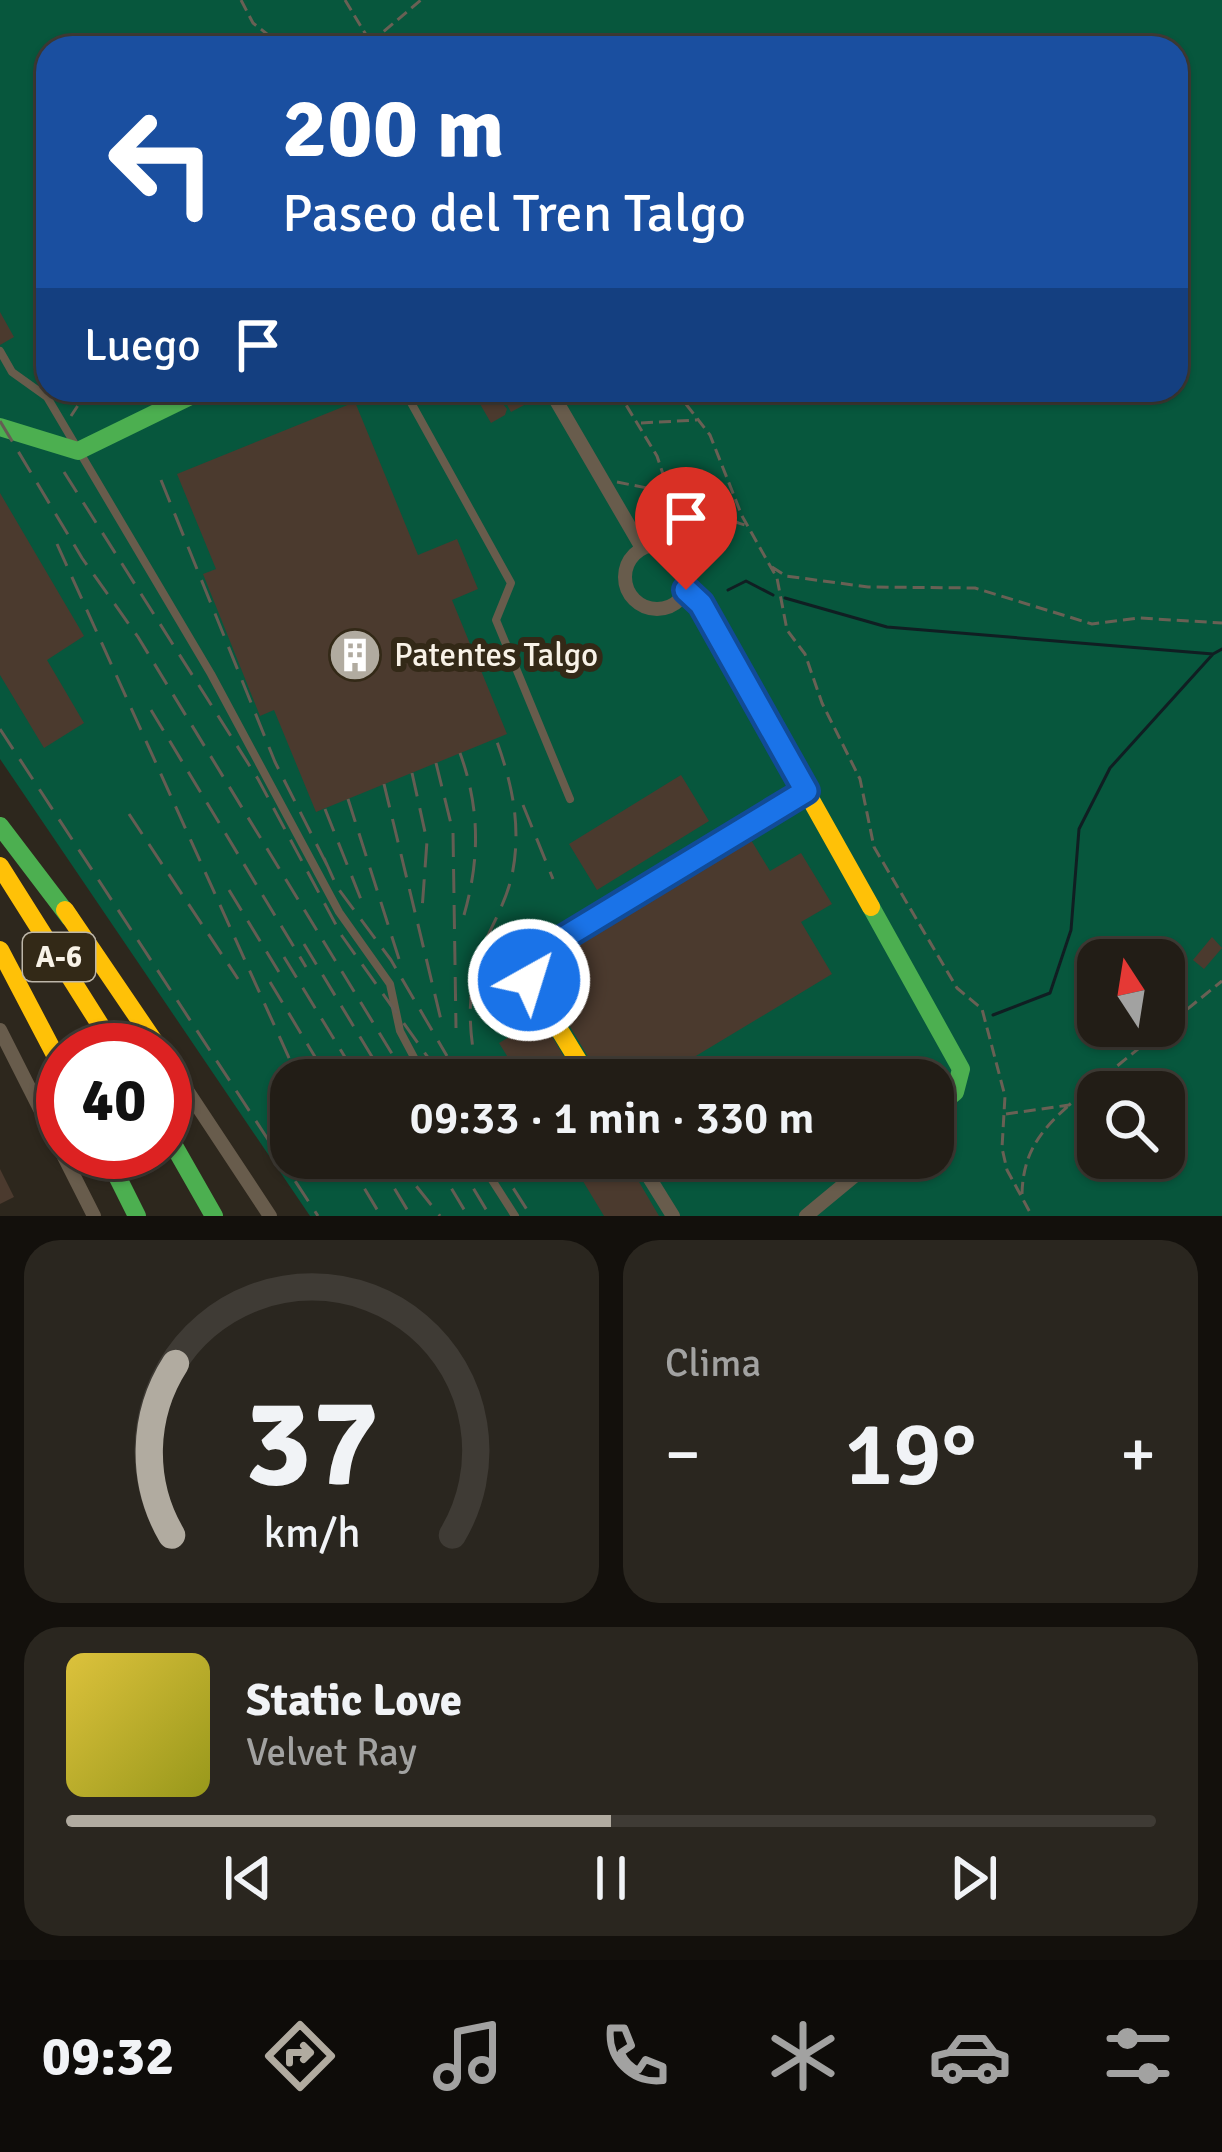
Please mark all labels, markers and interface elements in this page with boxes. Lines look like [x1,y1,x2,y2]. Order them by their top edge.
text: 200 m [282,77,504,181]
icon: left [84,84,240,240]
text: Paseo del Tren Talgo [282,180,746,247]
icon: arrive [225,312,291,378]
text: Luego [84,318,201,373]
pin [635,467,737,590]
icon: arrive [653,485,719,551]
building icon: Patentes Talgo [327,627,383,683]
place label: Patentes Talgo [394,635,598,676]
position arrow [466,917,592,1043]
road number: A-6 [23,933,95,981]
north arrow [1077,939,1185,1047]
map controls [1077,939,1185,1179]
speed limit sign: 40 [36,1023,192,1179]
button: search [1077,1071,1185,1179]
text: 09:33 · 1 min · 330 m [410,1091,814,1146]
text: Clima [665,1339,761,1387]
text: 37 [244,1367,379,1520]
text: 19° [845,1399,976,1510]
text: − [665,1414,701,1495]
text: + [1120,1414,1156,1495]
text: km/h [263,1506,360,1559]
text: Static Love [246,1673,462,1728]
text: Velvet Ray [246,1728,417,1776]
icon: previous [215,1845,281,1911]
icon: pause [578,1845,644,1911]
icon: next [941,1845,1007,1911]
icon: directions [258,2014,342,2098]
icon: music [426,2014,510,2098]
icon: phone [593,2014,677,2098]
icon: climate [761,2014,845,2098]
icon: car [928,2014,1012,2098]
icon: filters [1096,2014,1180,2098]
text: 09:32 [42,2023,174,2090]

